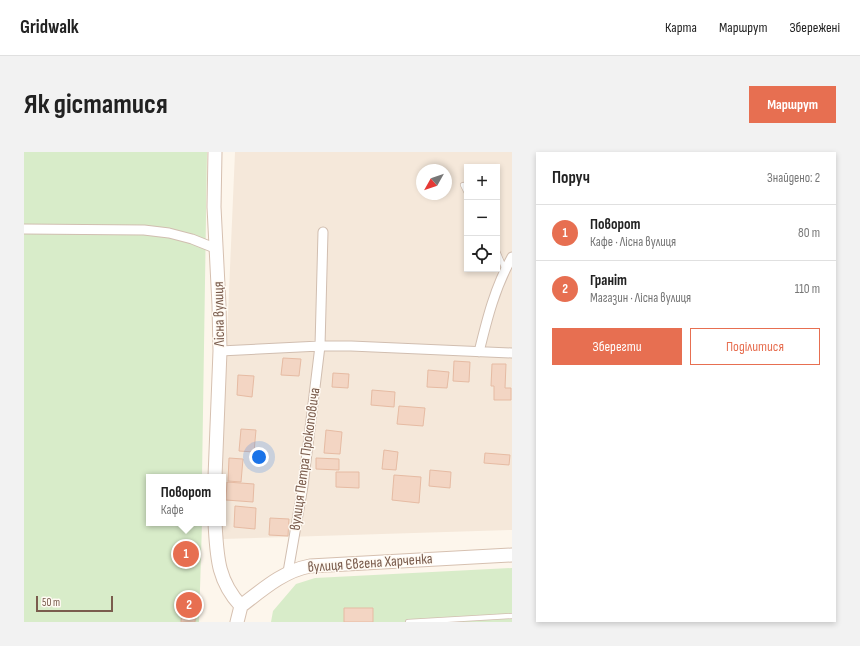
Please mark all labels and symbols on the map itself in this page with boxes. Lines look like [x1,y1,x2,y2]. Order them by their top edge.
north arrow [416,164,452,200]
street label: Лісна вулиця [209,281,229,348]
street label: вулиця Петра Прокоповича [286,386,324,532]
your location [249,447,269,467]
pin: 1 [173,539,199,569]
street label: вулиця Євгена Харченка [307,549,433,577]
pin: 2 [176,590,202,620]
scale bar [36,594,113,613]

